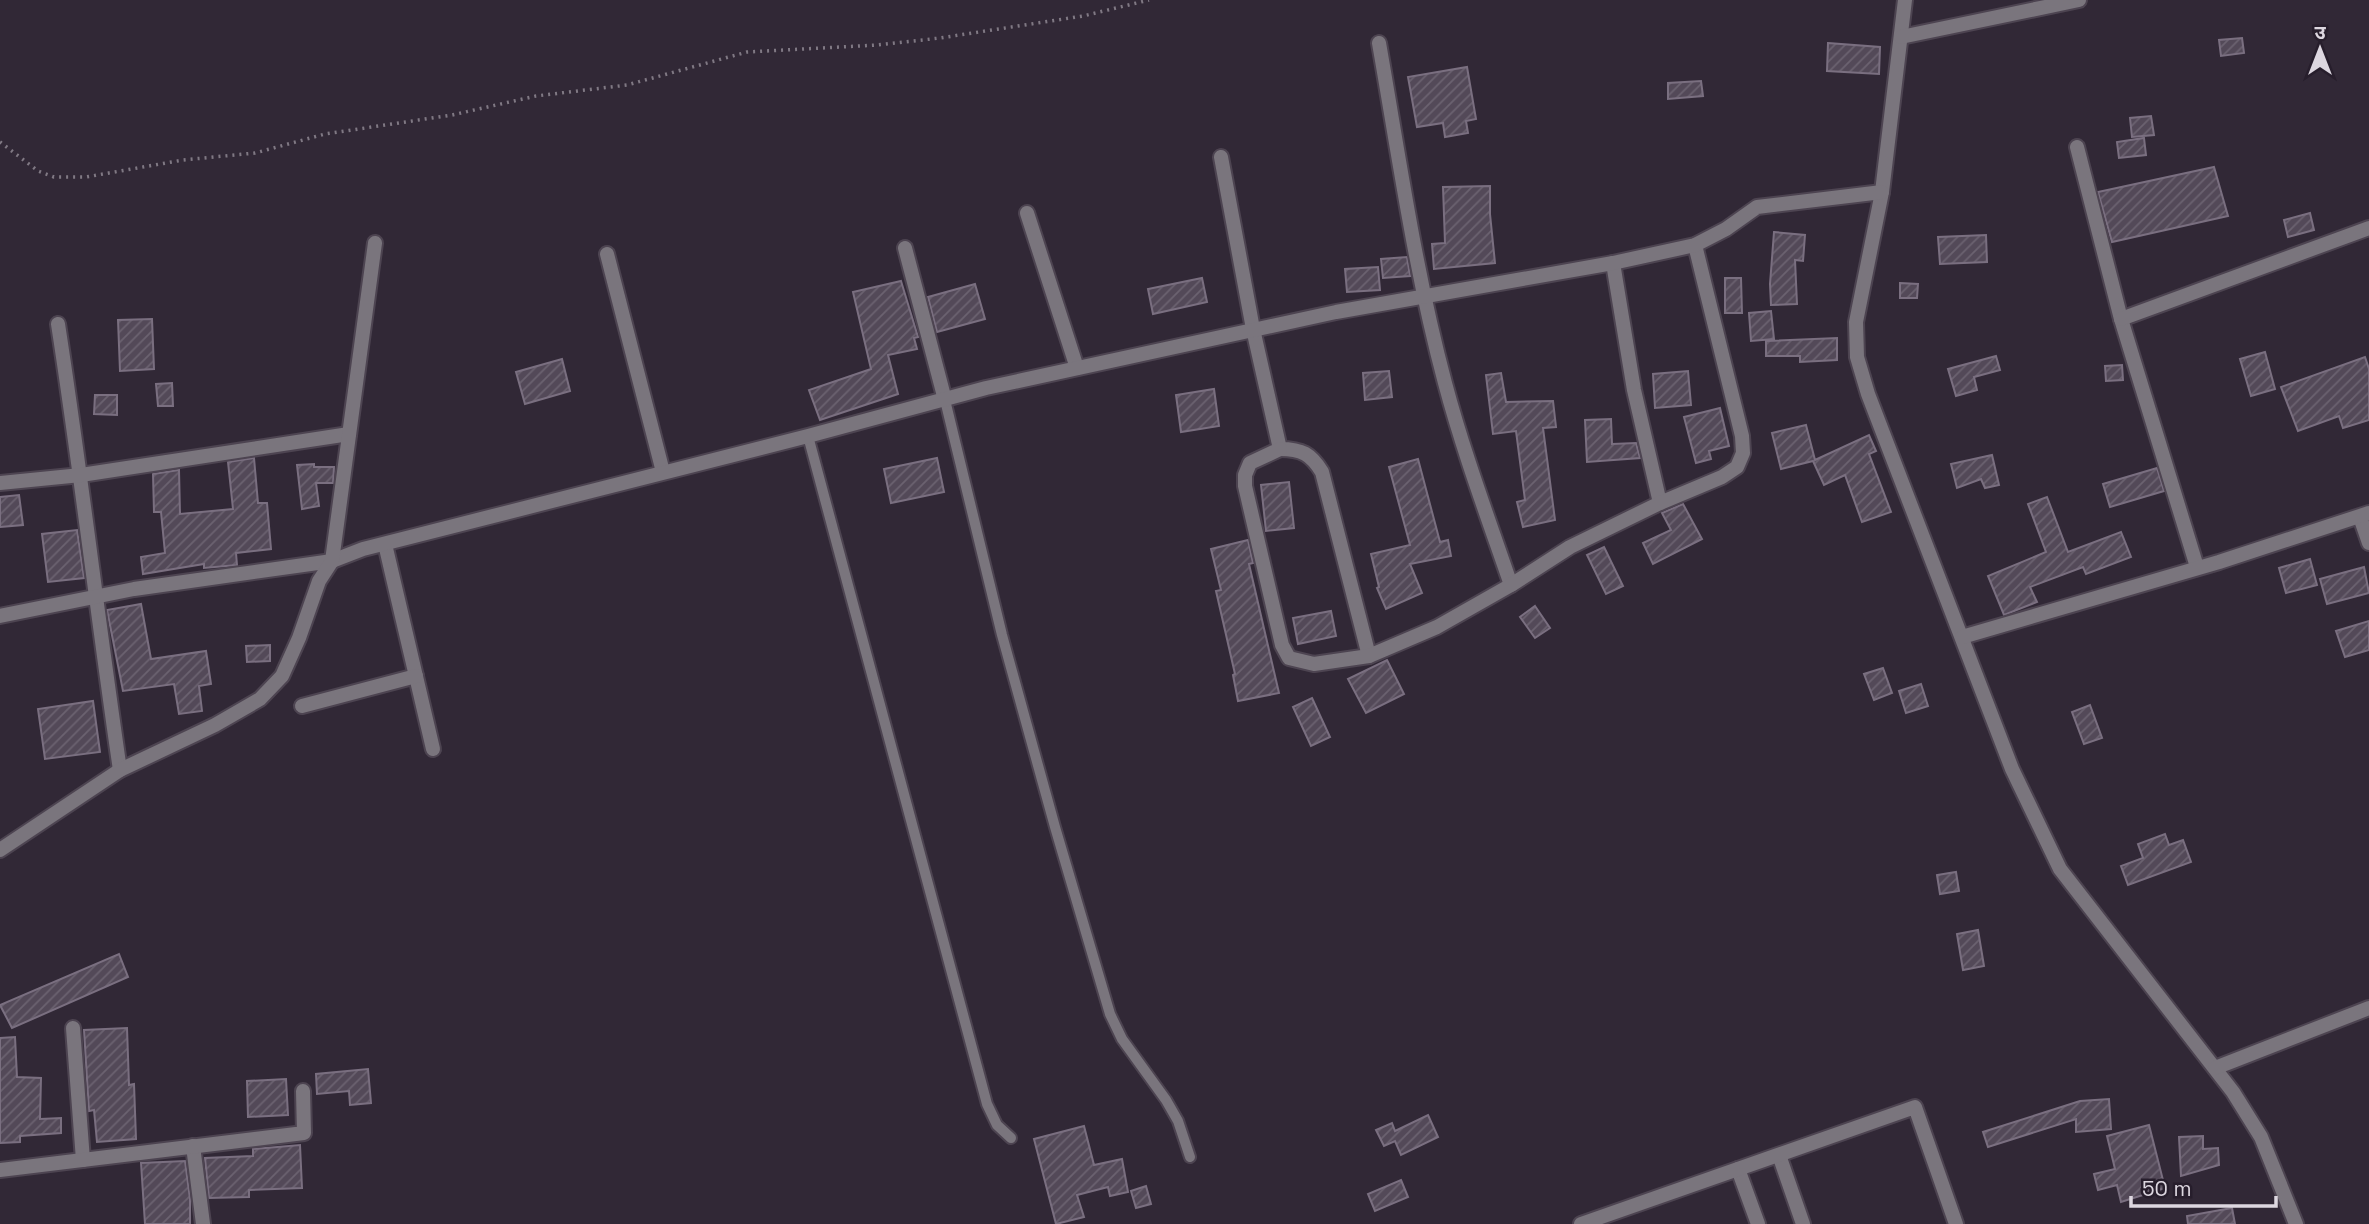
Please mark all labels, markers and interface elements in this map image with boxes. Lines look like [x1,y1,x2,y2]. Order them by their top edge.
north arrow [2285,14,2355,84]
text: उ [2314,20,2326,45]
scale bar [2131,1164,2276,1208]
text: 50 m [2142,1175,2192,1202]

